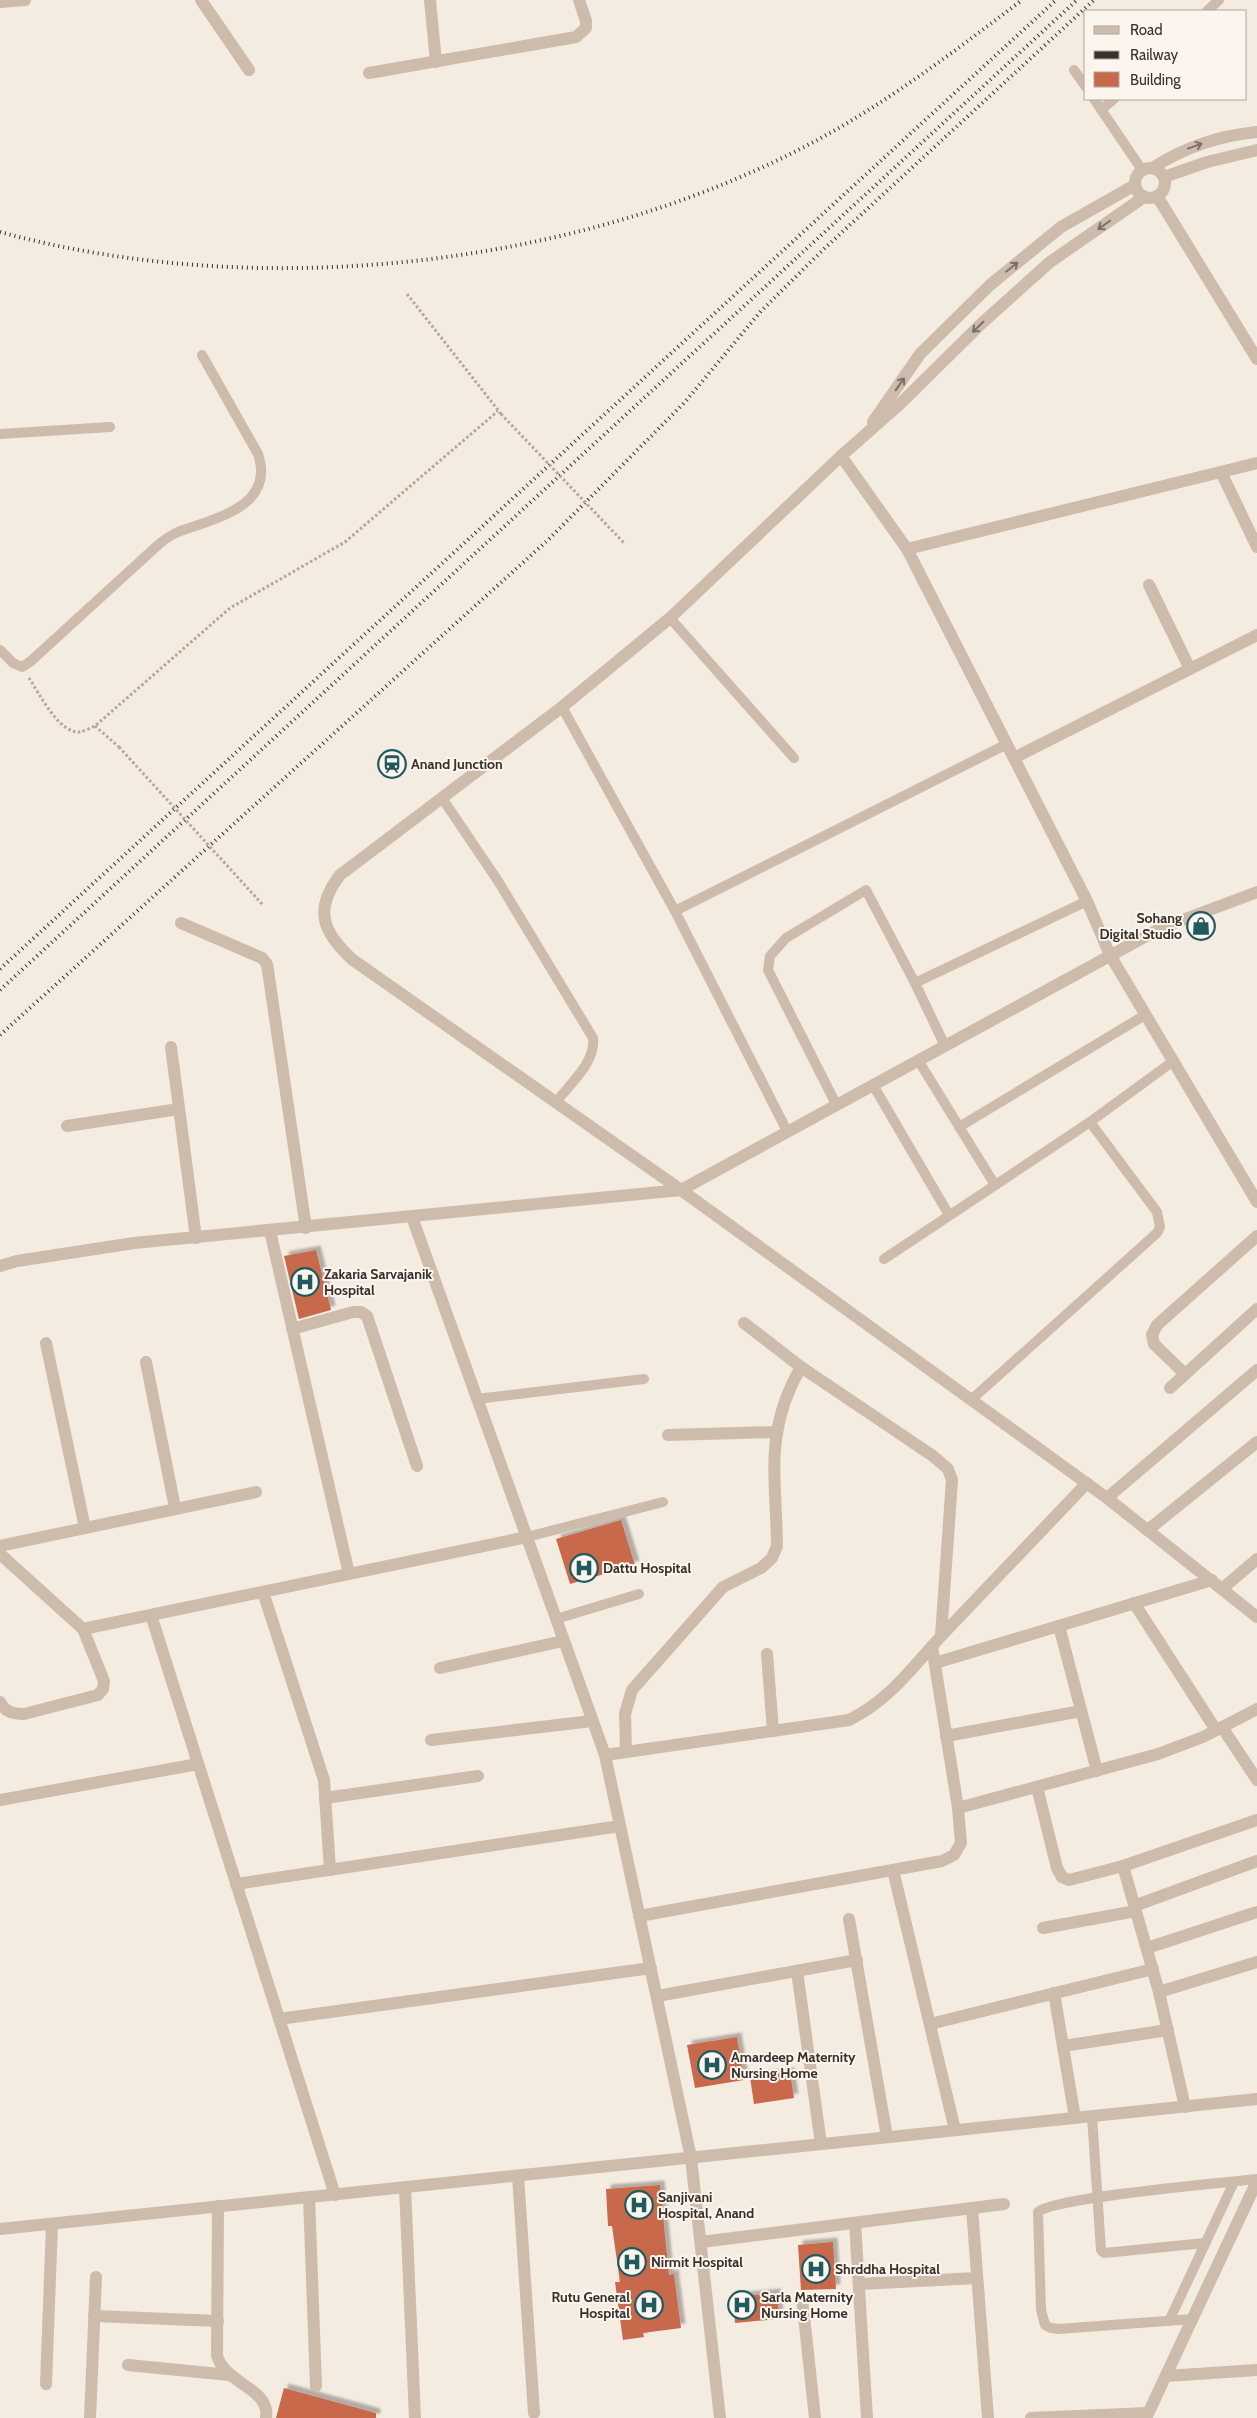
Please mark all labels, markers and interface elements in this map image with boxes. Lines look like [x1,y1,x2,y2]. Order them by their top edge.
legend [1084,10,1247,100]
text: Road [1130,21,1163,39]
text: Railway [1130,46,1179,64]
text: Building [1130,71,1181,89]
one-way arrow [1187,141,1202,150]
one-way arrow [1097,220,1111,230]
one-way arrow [1005,262,1018,273]
one-way arrow [972,321,985,333]
one-way arrow [895,377,905,391]
station icon: Anand Junction [377,749,407,779]
place label: Anand Junction [411,755,503,773]
place label: Sohang Digital Studio [1100,909,1182,943]
shop icon: Sohang Digital Studio [1186,911,1216,941]
place label: Zakaria Sarvajanik Hospital [324,1265,432,1299]
hospital icon: Zakaria Sarvajanik Hospital [290,1267,320,1297]
hospital icon: Dattu Hospital [569,1553,599,1583]
place label: Dattu Hospital [603,1559,691,1577]
place label: Amardeep Maternity Nursing Home [731,2048,856,2082]
hospital icon: Amardeep Maternity Nursing Home [697,2050,727,2080]
place label: Sanjivani Hospital, Anand [658,2188,754,2222]
hospital icon: Sanjivani Hospital, Anand [624,2190,654,2220]
hospital icon: Nirmit Hospital [617,2247,647,2277]
place label: Nirmit Hospital [651,2253,743,2271]
hospital icon: Shrddha Hospital [801,2254,831,2284]
place label: Shrddha Hospital [835,2260,940,2278]
place label: Rutu General Hospital [551,2288,630,2322]
place label: Sarla Maternity Nursing Home [761,2288,854,2322]
hospital icon: Rutu General Hospital [634,2290,664,2320]
hospital icon: Sarla Maternity Nursing Home [727,2290,757,2320]

